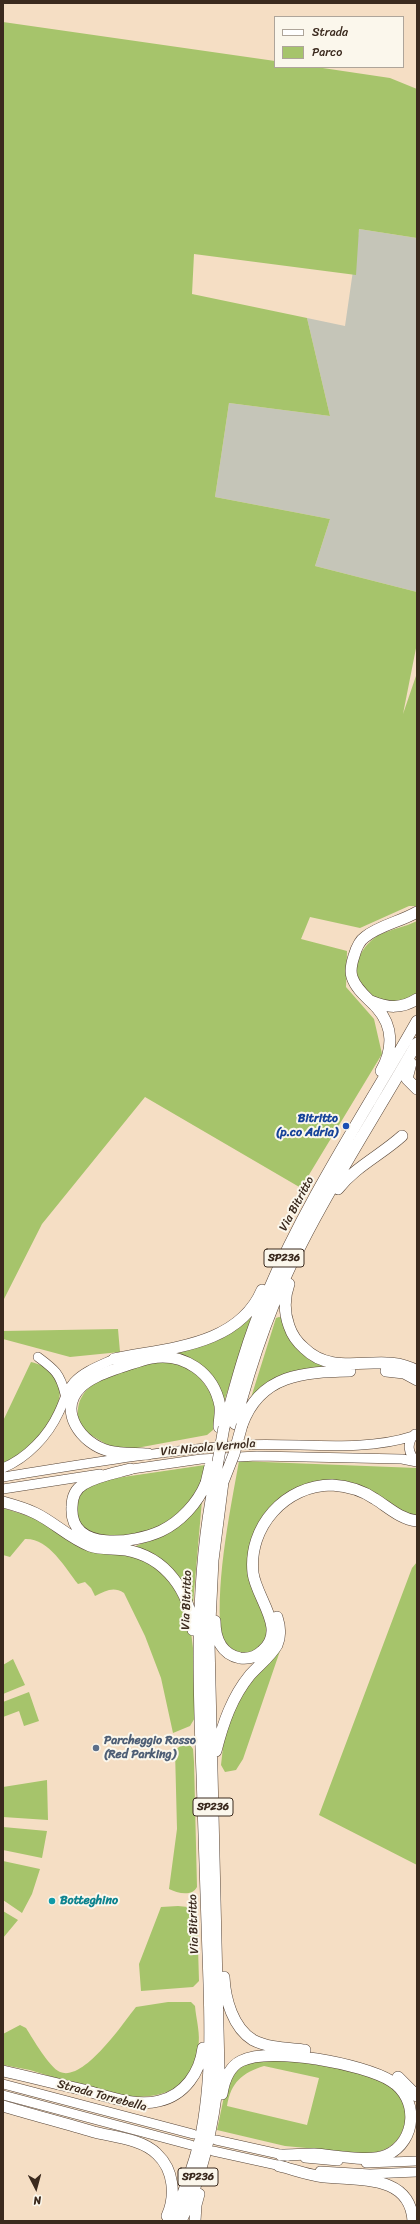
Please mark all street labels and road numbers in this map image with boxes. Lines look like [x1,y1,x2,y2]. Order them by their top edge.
street label: Via Bitritto [277,1174,317,1234]
road number: SP236 [264,1249,304,1267]
street label: Via Nicola Vernola [160,1437,256,1459]
street label: Via Bitritto [179,1570,195,1630]
road number: SP236 [193,1798,233,1816]
street label: Via Bitritto [186,1894,202,1954]
street label: Strada Torrebella [56,2077,148,2115]
road number: SP236 [178,2168,218,2186]

